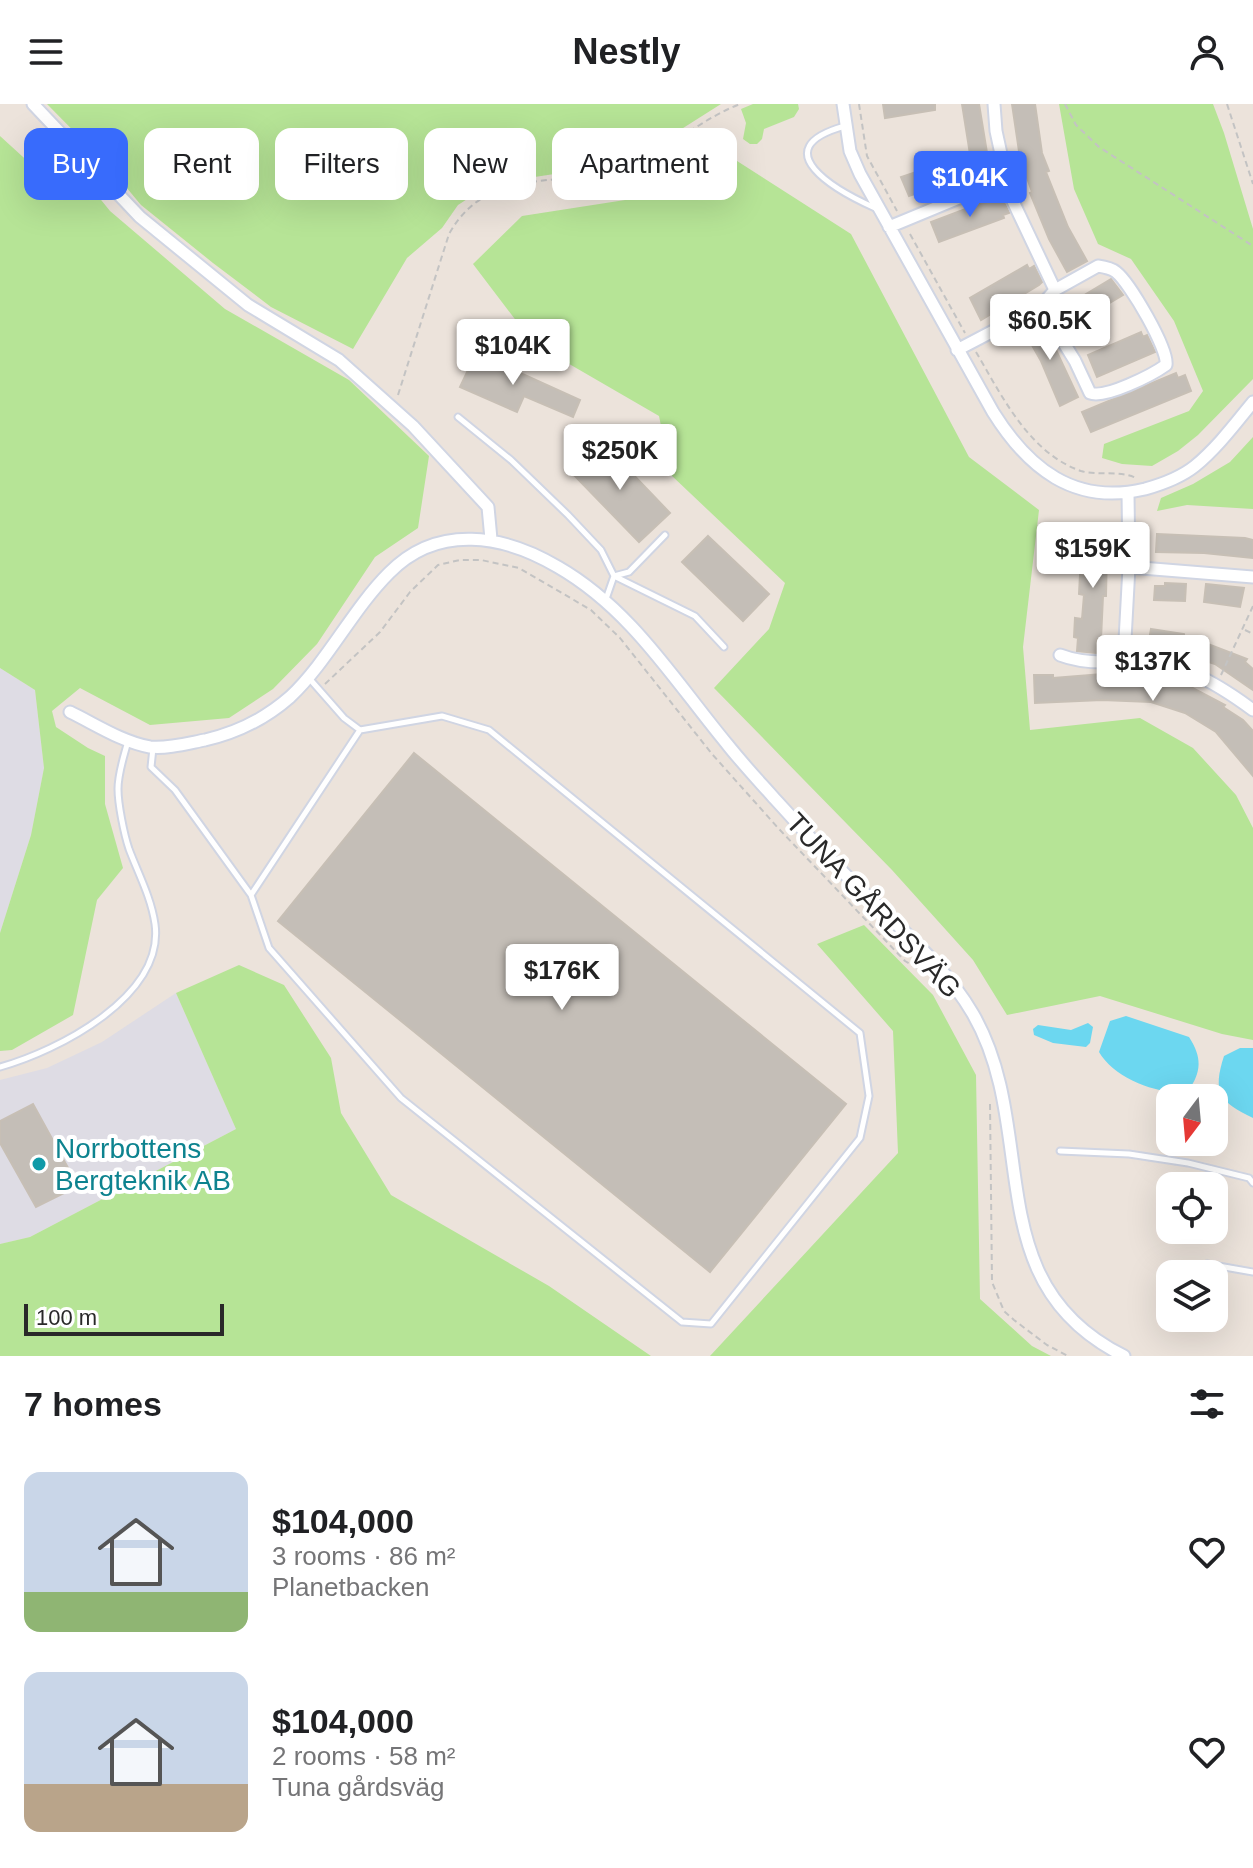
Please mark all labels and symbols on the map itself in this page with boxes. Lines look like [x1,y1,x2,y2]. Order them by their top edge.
pin: $104K [914,151,1026,219]
pin: $60.5K [985,294,1115,362]
pin: $104K [457,319,569,387]
pin: $250K [564,424,676,492]
pin: $159K [1037,522,1149,590]
pin: $137K [1097,635,1209,703]
street label: TUNA GÅRDSVÄG [780,807,967,1004]
pin: $176K [506,944,618,1012]
north arrow [1156,1084,1228,1156]
place label: Norrbottens Bergteknik AB [55,1133,231,1196]
marker: Norrbottens Bergteknik AB [30,1155,48,1173]
scale bar [24,1300,224,1336]

